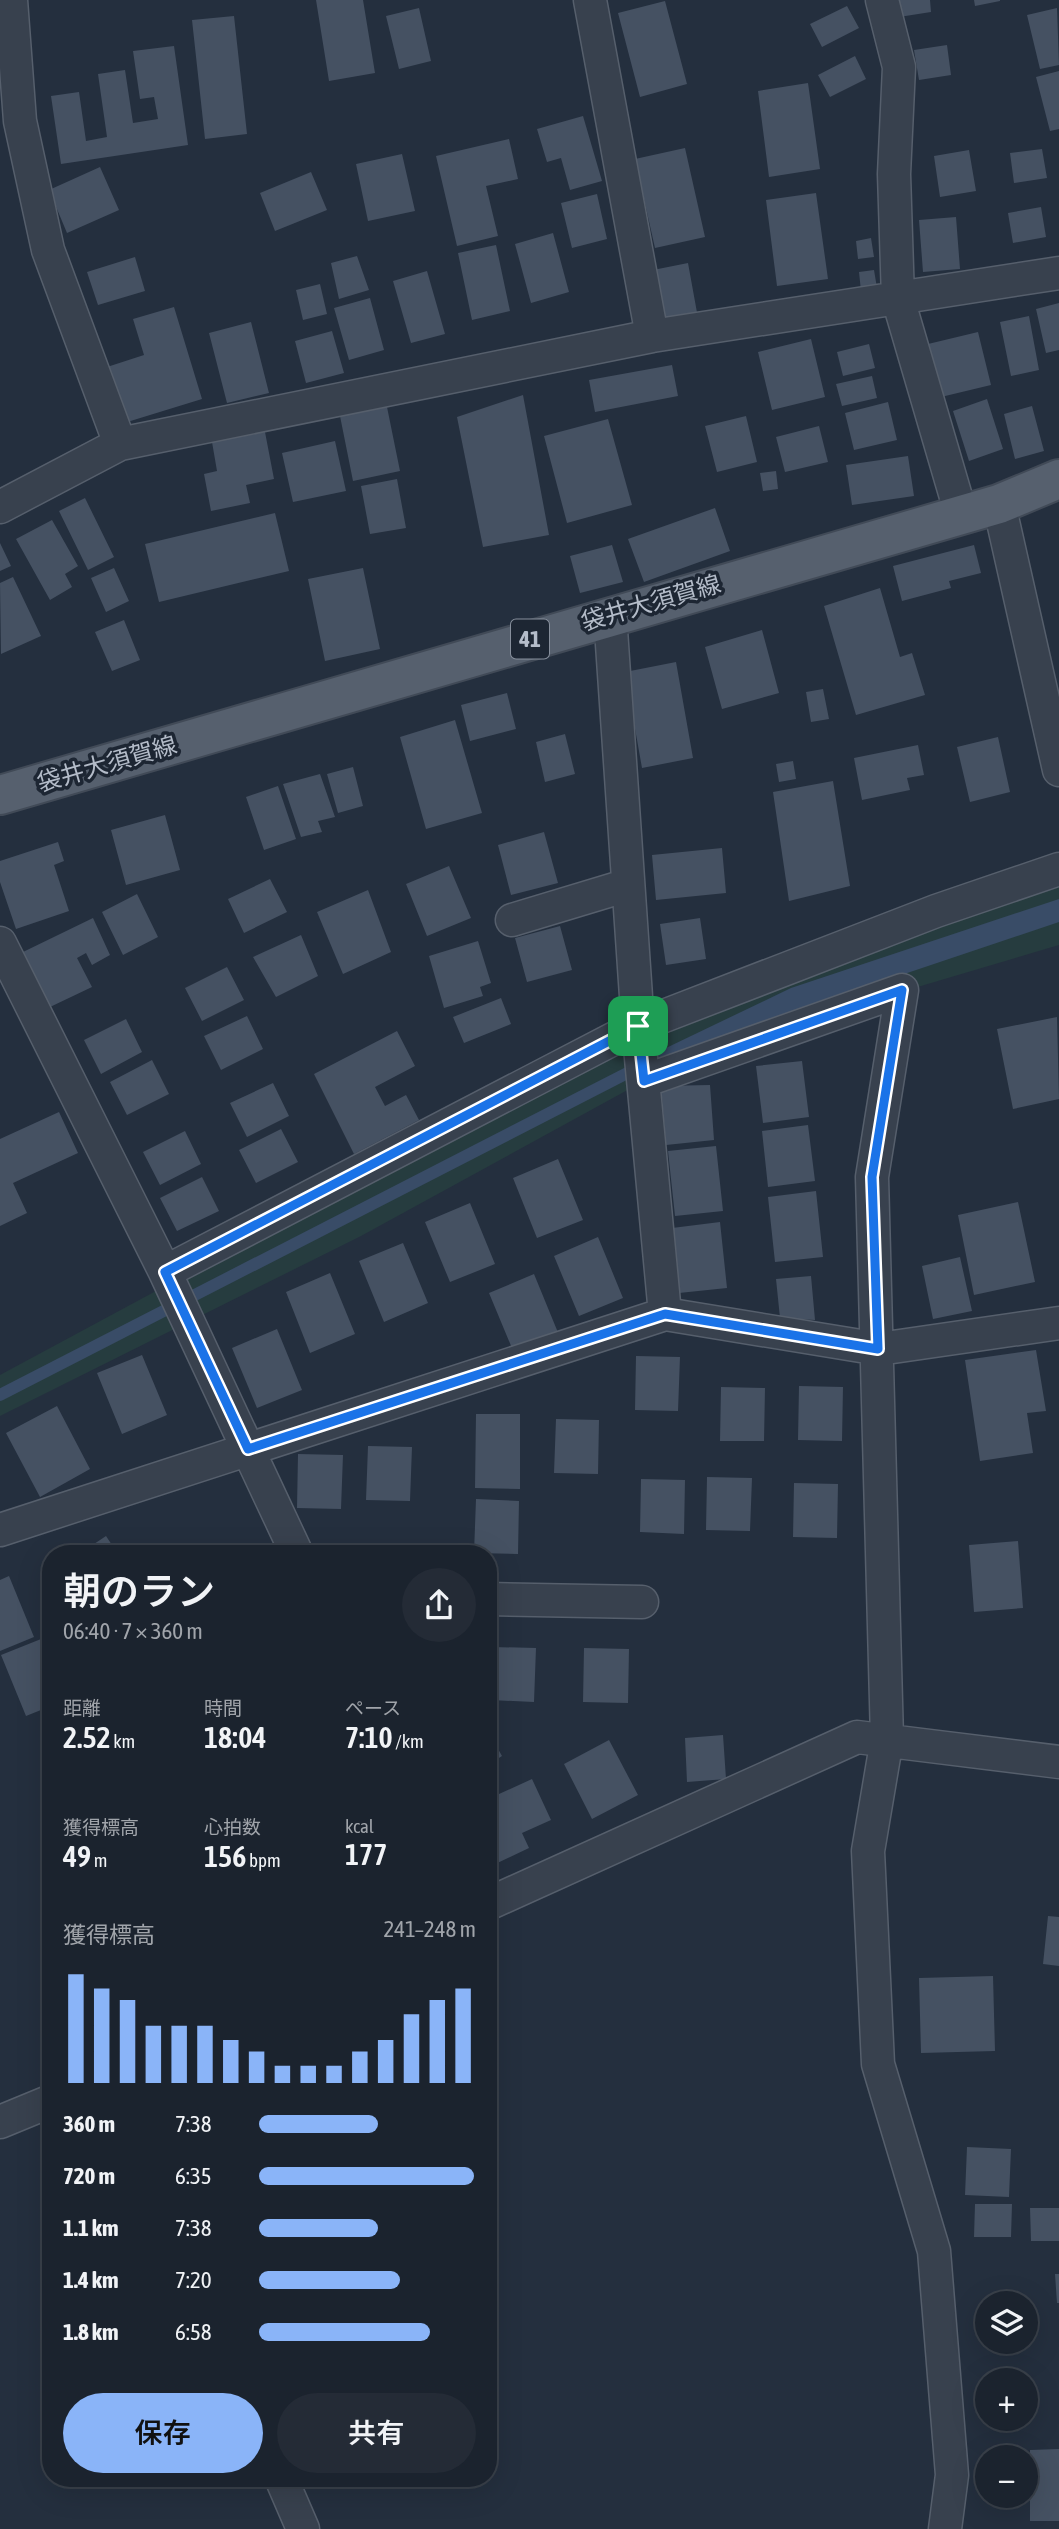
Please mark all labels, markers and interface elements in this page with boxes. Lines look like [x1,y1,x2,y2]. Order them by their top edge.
street label: 袋井大須賀線 [578,570,724,635]
road number: 41 [511,620,549,659]
street label: 袋井大須賀線 [34,731,180,796]
pin [608,996,668,1056]
icon: arrive [619,1007,657,1045]
button: share [402,1568,476,1642]
text: 朝のラン [63,1570,215,1613]
text: 06:40 · 7 × 360 m [63,1618,203,1644]
text: 距離 [63,1697,101,1719]
text: 時間 [204,1697,242,1719]
text: ペース [345,1697,401,1719]
text: 2.52 [63,1720,111,1754]
text: 18:04 [204,1720,266,1754]
text: 7:10 [345,1720,393,1754]
text: km [111,1730,135,1752]
text: /km [393,1730,424,1752]
text: kcal [345,1815,374,1837]
text: 獲得標高 [63,1816,139,1838]
text: 心拍数 [204,1816,261,1838]
text: 177 [345,1837,387,1871]
text: 49 [63,1839,91,1873]
text: 156 [204,1839,246,1873]
text: m [91,1849,108,1871]
text: bpm [246,1849,281,1871]
text: 241–248 m [383,1916,476,1942]
text: 獲得標高 [63,1922,155,1948]
text: 360 m [63,2111,115,2137]
text: 7:38 [175,2111,212,2137]
text: 720 m [63,2163,115,2189]
text: 6:35 [175,2163,212,2189]
text: 1.1 km [63,2215,119,2241]
text: 7:38 [175,2215,212,2241]
text: 1.4 km [63,2267,119,2293]
text: 7:20 [175,2267,212,2293]
map controls [975,2291,1038,2508]
button: layers [975,2291,1038,2354]
text: 1.8 km [63,2319,119,2345]
text: 6:58 [175,2319,212,2345]
button: + [975,2368,1038,2431]
button: 保存 [63,2393,263,2473]
button: 共有 [277,2393,476,2473]
button: − [975,2445,1038,2508]

